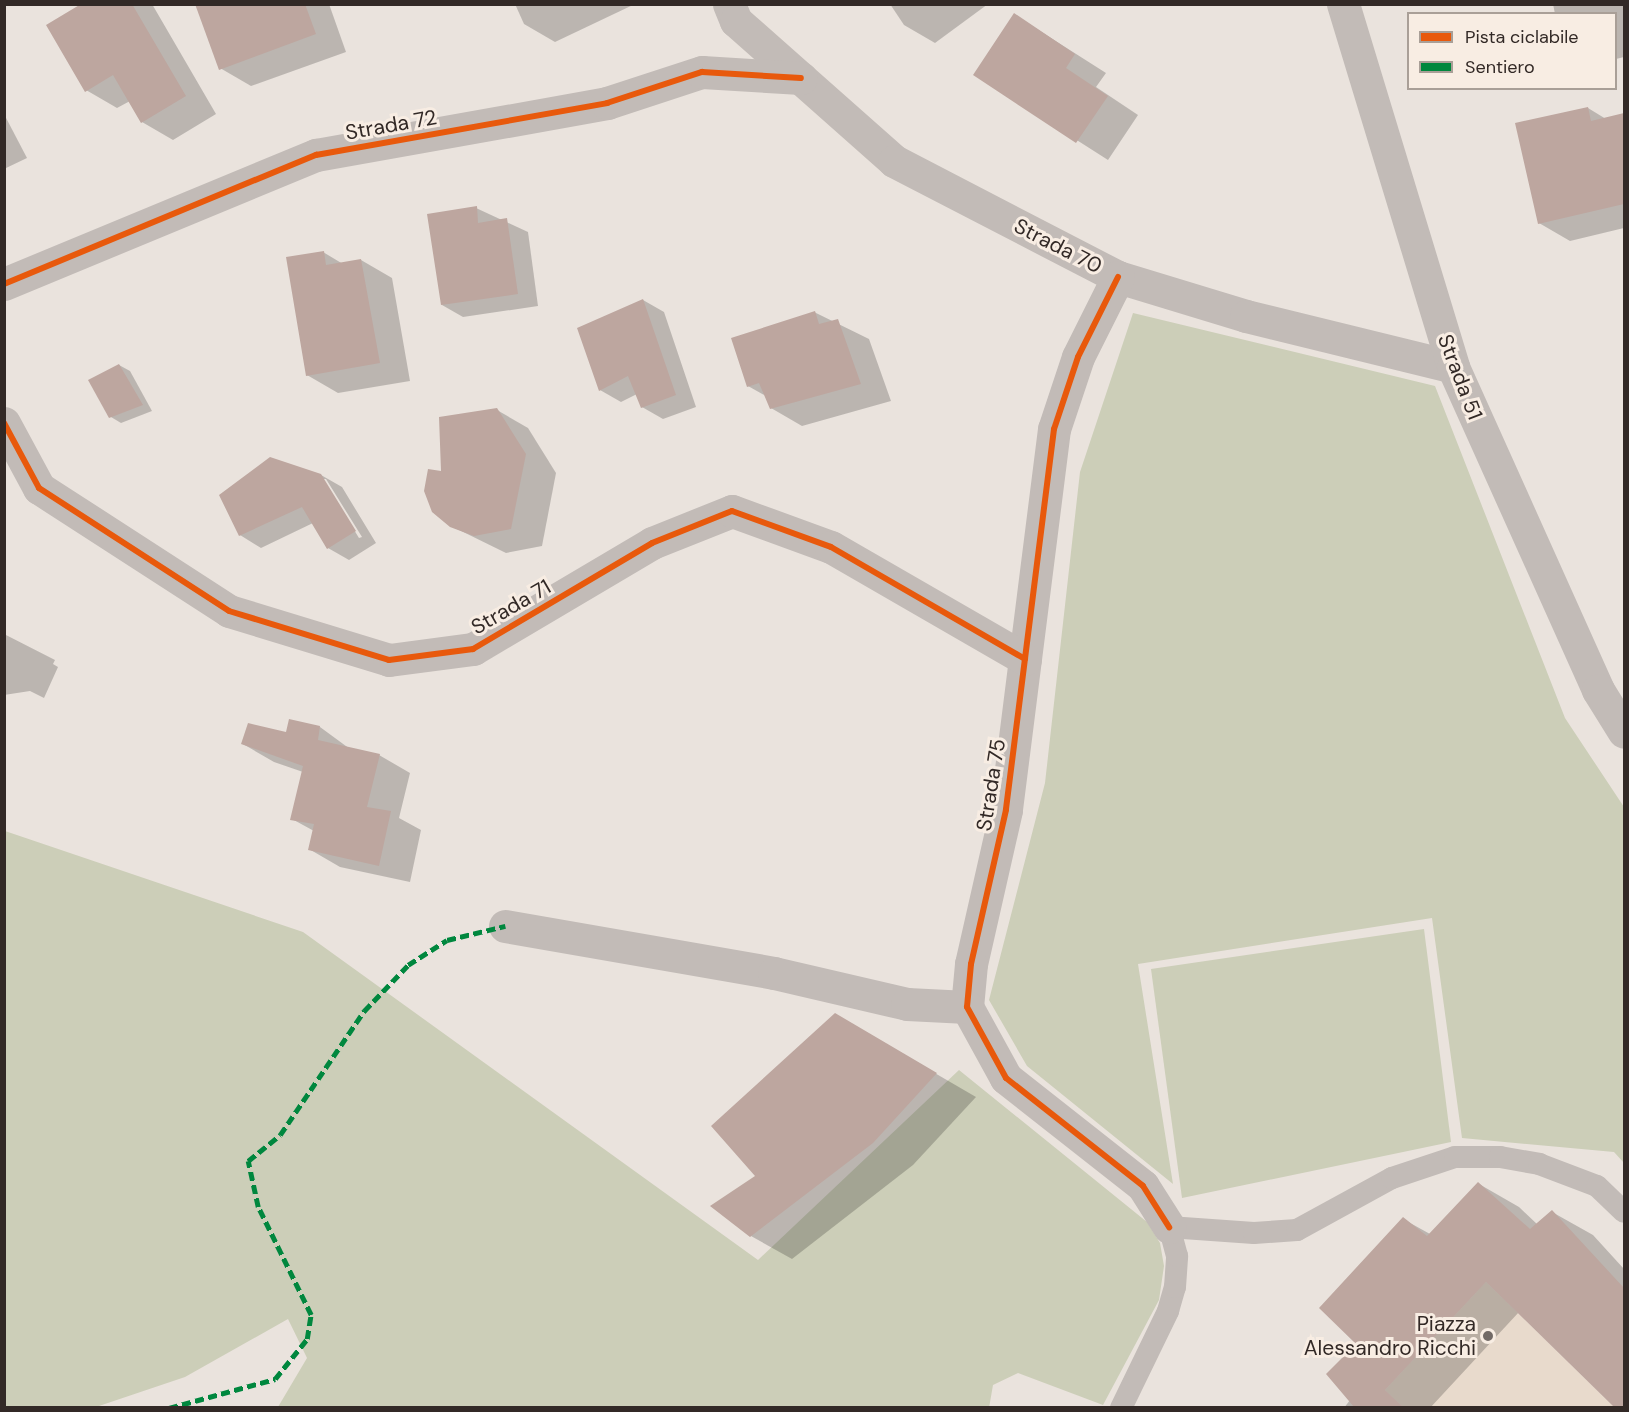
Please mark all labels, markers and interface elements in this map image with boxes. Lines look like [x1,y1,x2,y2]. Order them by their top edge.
legend [1407,12,1617,90]
text: Pista ciclabile [1465,25,1579,49]
text: Sentiero [1465,55,1535,79]
street label: Strada 72 [343,105,439,145]
street label: Strada 70 [1010,213,1106,279]
street label: Strada 51 [1432,331,1488,423]
street label: Strada 71 [467,574,555,640]
street label: Strada 75 [971,737,1011,833]
place label: Piazza Alessandro Ricchi [1304,1311,1476,1361]
marker: Piazza Alessandro Ricchi [1481,1329,1495,1343]

